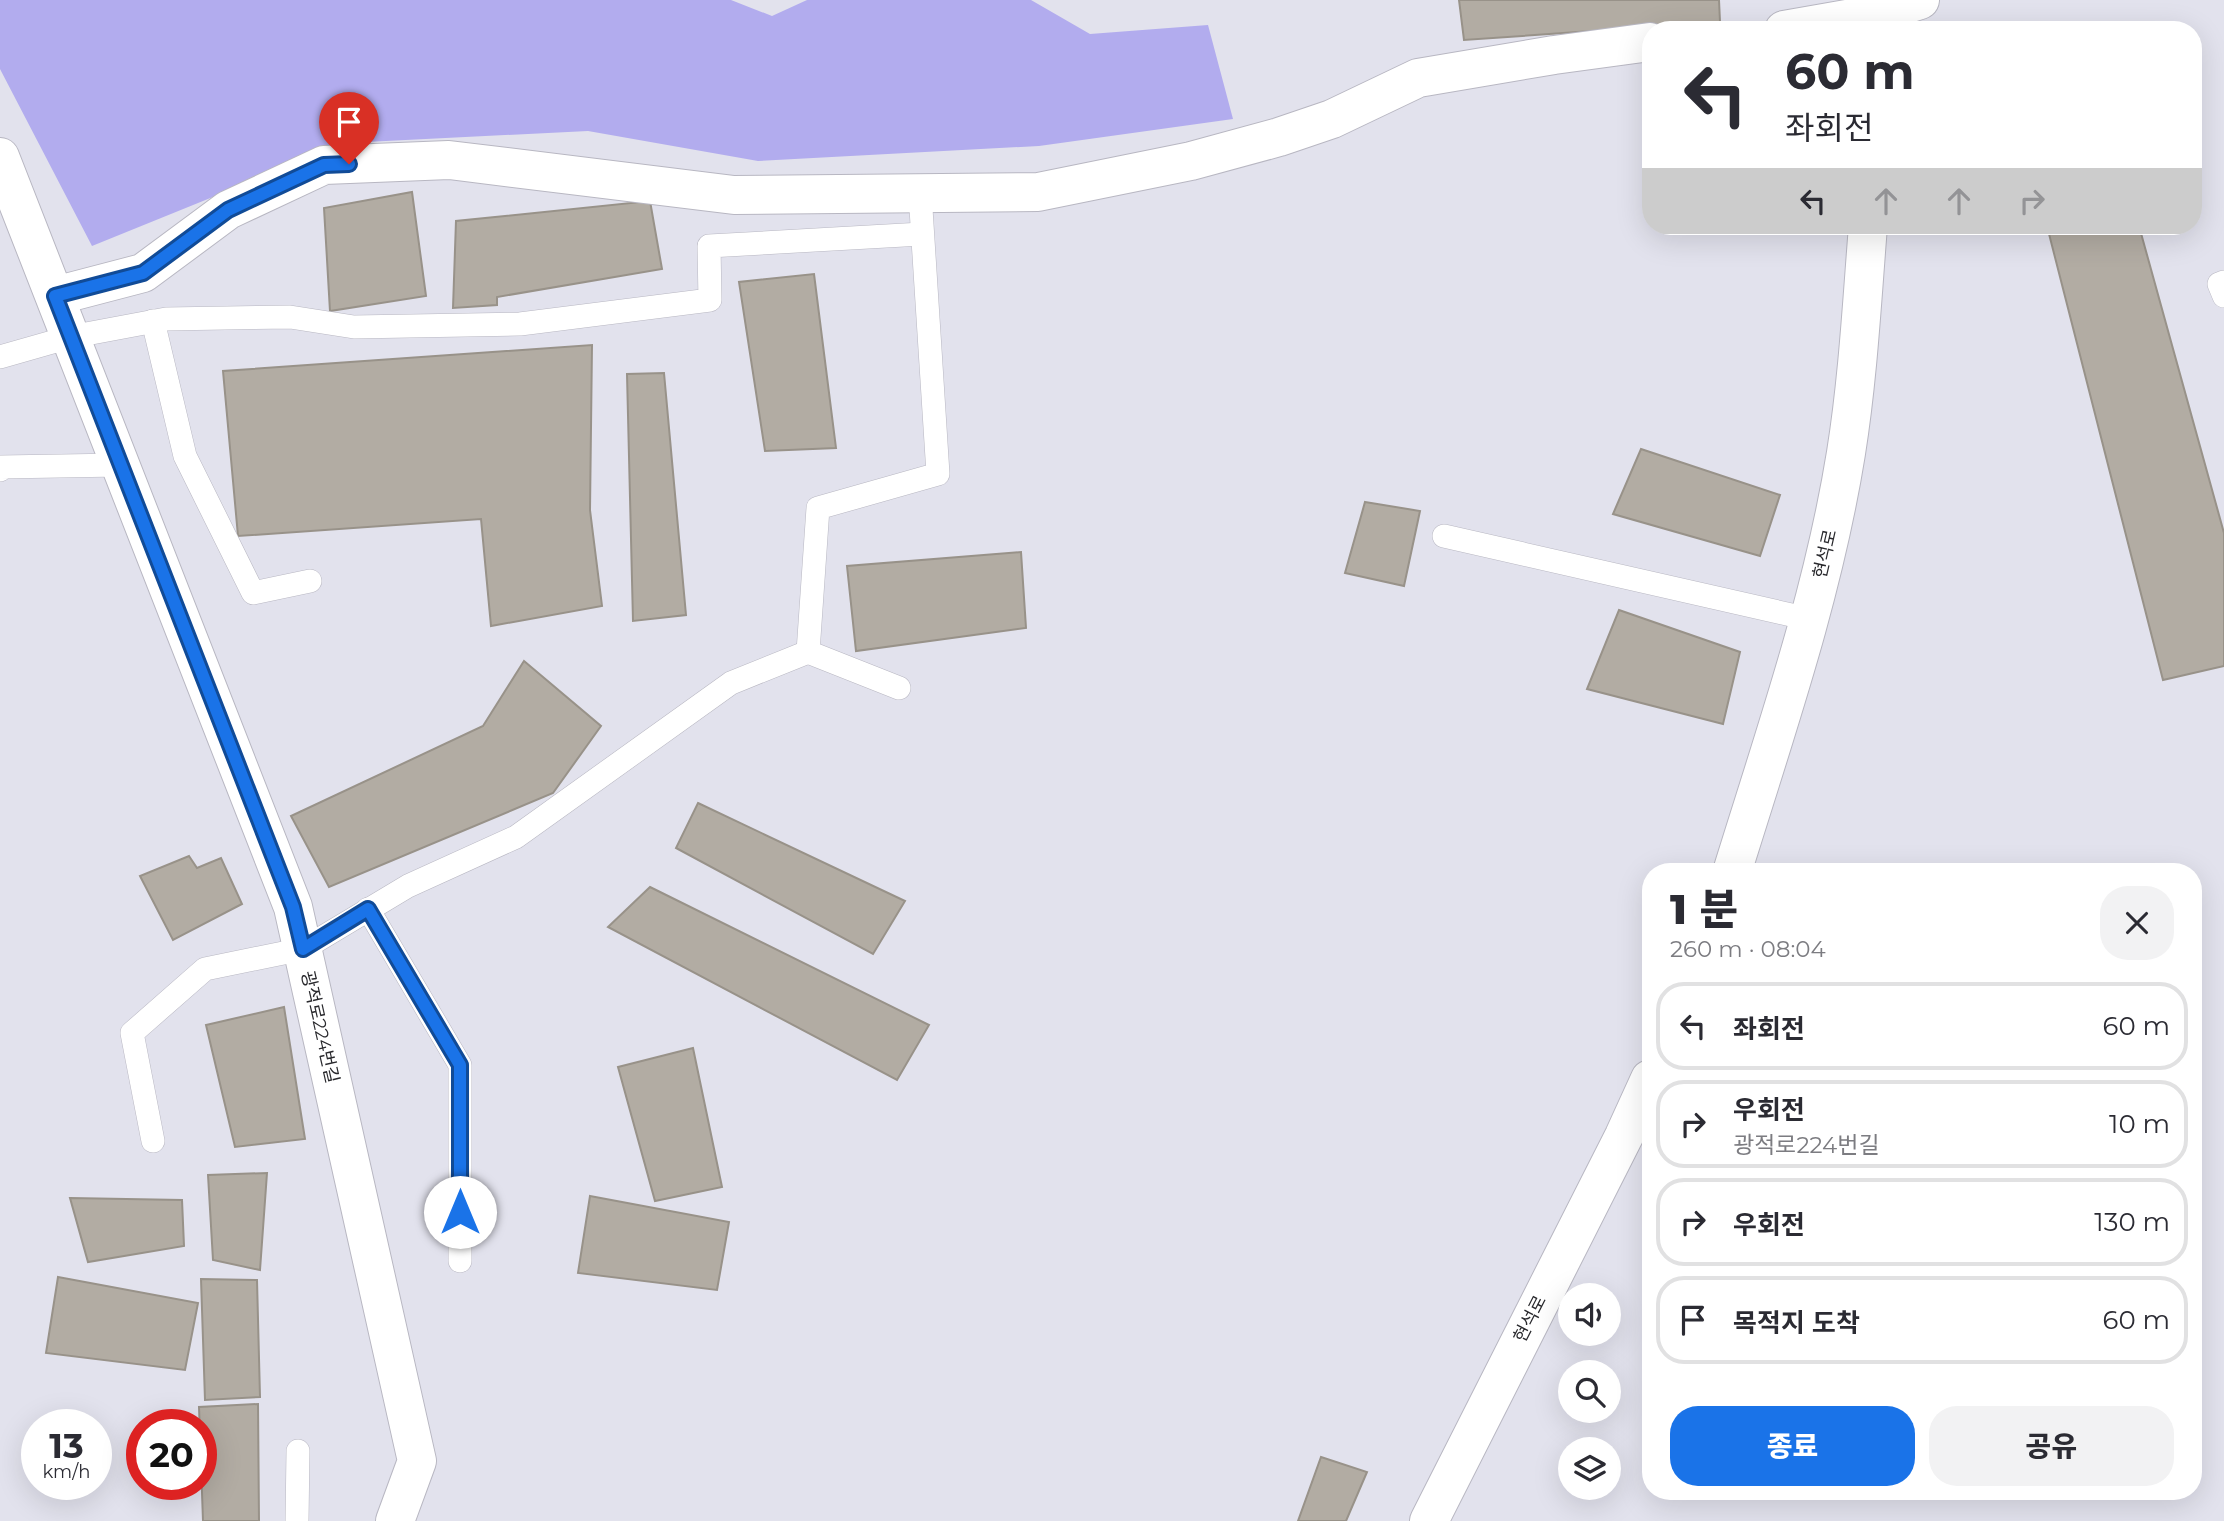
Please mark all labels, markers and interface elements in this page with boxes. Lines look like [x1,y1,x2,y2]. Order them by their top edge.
text: 60 m [1785,42,1915,101]
icon: left [1670,49,1761,140]
pin [319,92,379,164]
icon: arrive [330,103,368,141]
text: 좌회전 [1785,108,1873,147]
icon: left [1794,182,1832,220]
icon: ahead [1867,182,1905,220]
icon: ahead [1940,182,1978,220]
icon: right [2013,182,2051,220]
street label: 현석로 [1809,527,1841,581]
text: 1 분 [1670,883,1738,935]
button: close [2100,886,2174,960]
text: 260 m · 08:04 [1670,935,1826,963]
street label: 광적로224번길 [296,969,344,1085]
icon: left [1674,1007,1712,1045]
text: 60 m [2103,1010,2170,1042]
text: 좌회전 [1733,1013,1805,1045]
text: 우회전 [1733,1094,1805,1126]
icon: right [1674,1105,1712,1143]
text: 10 m [2109,1108,2170,1140]
text: 광적로224번길 [1733,1131,1880,1159]
position arrow [423,1175,497,1249]
icon: right [1674,1203,1712,1241]
text: 130 m [2094,1206,2170,1238]
text: 우회전 [1733,1209,1805,1241]
map controls [1558,1283,1621,1500]
button: sound [1558,1283,1621,1346]
street label: 현석로 [1509,1292,1551,1346]
icon: arrive [1674,1301,1712,1339]
text: 60 m [2103,1304,2170,1336]
text: 목적지 도착 [1733,1307,1860,1339]
button: search [1558,1360,1621,1423]
button: 종료 [1670,1406,1915,1486]
button: 공유 [1929,1406,2174,1486]
speed limit sign: 20 [126,1409,217,1500]
text: 13 [49,1424,84,1467]
button: layers [1558,1437,1621,1500]
text: km/h [42,1461,91,1483]

